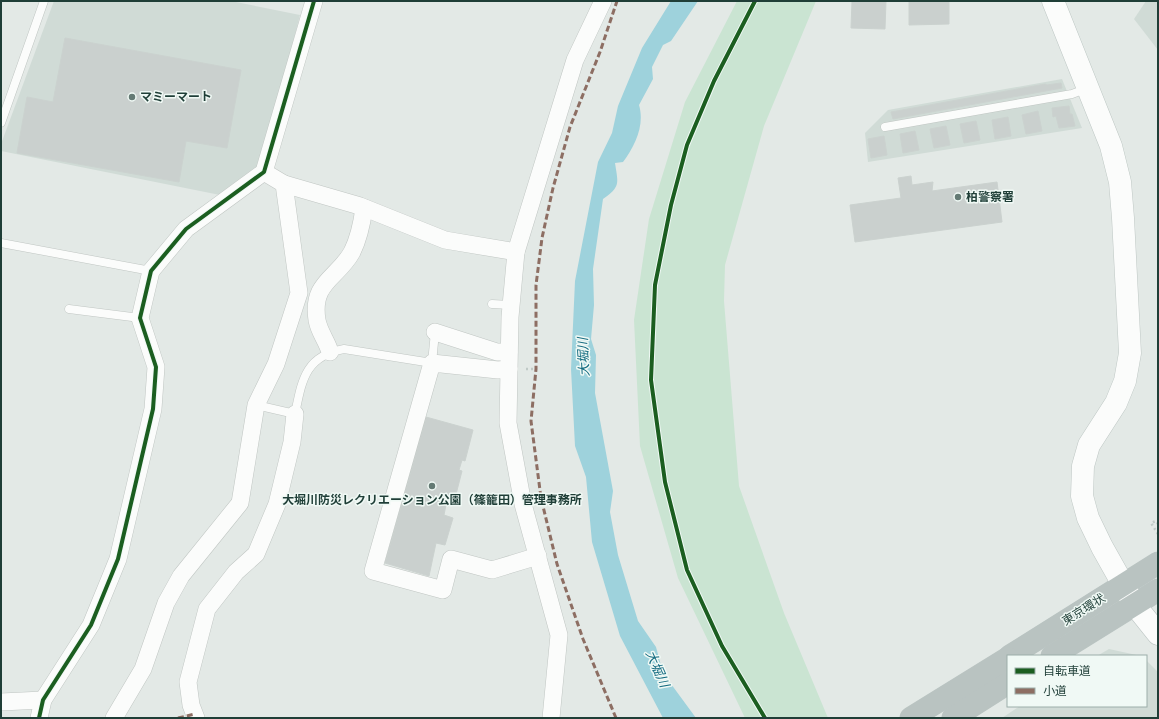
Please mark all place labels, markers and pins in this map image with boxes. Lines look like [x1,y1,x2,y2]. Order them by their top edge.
place label: マミーマート [140,90,212,105]
marker: マミーマート [127,92,137,102]
place label: 柏警察署 [966,190,1014,205]
marker: 柏警察署 [953,192,963,202]
marker: 大堀川防災レクリエーション公園（篠籠田）管理事務所 [427,481,437,491]
place label: 大堀川防災レクリエーション公園（篠籠田）管理事務所 [282,493,582,508]

